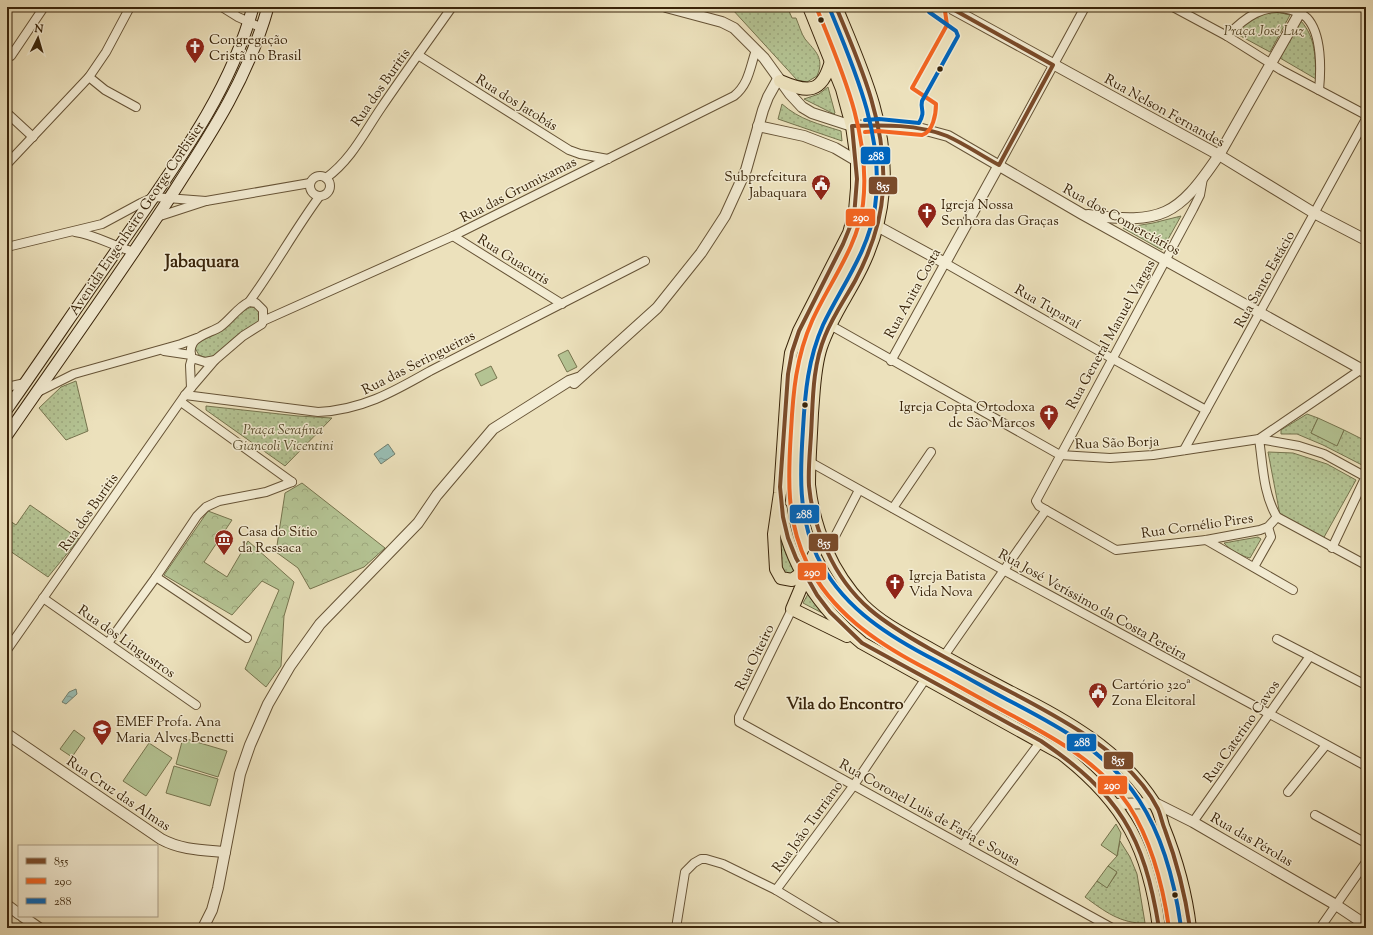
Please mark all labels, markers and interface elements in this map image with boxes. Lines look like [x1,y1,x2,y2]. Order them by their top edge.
unlabelled marker [816,15,826,25]
north arrow [18,18,58,58]
text: N [33,21,44,37]
park label: Praça José Luz [1224,22,1304,42]
place label: Congregação Cristã no Brasil [209,31,302,67]
church icon: Congregação Cristã no Brasil [184,36,206,64]
street label: Rua dos Buritis [347,45,416,131]
unlabelled marker [935,64,945,74]
street label: Rua dos Jatobás [471,70,561,137]
street label: Rua Nelson Fernandes [1100,70,1228,153]
street label: Avenida Engenheiro George Corbisier [65,118,211,320]
line badge: 288 [860,146,891,165]
text: 288 [868,149,885,165]
street label: Rua das Grumixamas [457,153,580,229]
place label: Subprefeitura Jabaquara [724,168,808,204]
public building icon: Subprefeitura Jabaquara [810,173,832,201]
line badge: 855 [868,176,898,195]
text: 855 [876,179,890,195]
street label: Rua dos Comerciários [1059,180,1183,261]
place label: Igreja Nossa Senhora das Graças [941,196,1059,232]
church icon: Igreja Nossa Senhora das Graças [916,201,938,229]
line badge: 290 [845,208,876,227]
text: 290 [853,210,869,226]
street label: Rua Santo Estácio [1231,227,1301,332]
street label: Rua Guacuris [473,230,553,291]
street label: Rua Anita Costa [881,245,947,343]
district label: Jabaquara [163,250,240,276]
street label: Rua General Manuel Vargas [1062,257,1161,413]
street label: Rua Tuparaí [1010,281,1084,335]
street label: Rua das Seringueiras [359,327,479,401]
place label: Igreja Copta Ortodoxa de São Marcos [899,398,1036,434]
unlabelled marker [800,400,810,410]
church icon: Igreja Copta Ortodoxa de São Marcos [1038,403,1060,431]
park label: Praça Serafina Giancoli Vicentini [233,421,334,457]
street label: Rua São Borja [1074,433,1160,455]
street label: Rua dos Buritis [55,470,124,556]
line badge: 288 [789,504,820,524]
text: 288 [796,507,813,523]
street label: Rua Cornélio Pires [1140,509,1255,545]
place label: Casa do Sítio da Ressaca [238,523,318,559]
museum icon: Casa do Sítio da Ressaca [213,528,235,556]
line badge: 855 [808,533,839,552]
text: 855 [817,536,831,552]
street label: Rua José Veríssimo da Costa Pereira [994,545,1191,666]
line badge: 290 [797,562,827,581]
text: 290 [804,565,820,581]
place label: Igreja Batista Vida Nova [909,567,987,603]
church icon: Igreja Batista Vida Nova [884,572,906,600]
street label: Rua dos Lingustros [73,601,179,684]
street label: Rua Oiteiro [731,621,781,694]
place label: Cartório 320ª Zona Eleitoral [1112,676,1196,712]
street label: Rua Caterino Cavos [1200,677,1286,788]
public building icon: Cartório 320ª Zona Eleitoral [1087,681,1109,709]
district label: Vila do Encontro [786,694,904,717]
place label: EMEF Profa. Ana Maria Alves Benetti [116,713,234,749]
school or university icon: EMEF Profa. Ana Maria Alves Benetti [91,718,113,746]
line badge: 288 [1066,733,1097,752]
text: 288 [1074,735,1091,751]
line badge: 855 [1103,751,1134,770]
street label: Rua Cruz das Almas [62,752,174,837]
text: 855 [1111,753,1125,769]
street label: Rua Coronel Luis de Faria e Sousa [835,755,1024,872]
line badge: 290 [1097,775,1128,795]
street label: Rua João Turriano [768,777,849,877]
text: 290 [1104,778,1120,794]
street label: Rua das Pérolas [1206,809,1296,873]
legend [18,845,158,917]
text: 855 [54,853,68,871]
text: 290 [54,873,72,891]
unlabelled marker [1170,890,1180,900]
text: 288 [54,893,72,911]

